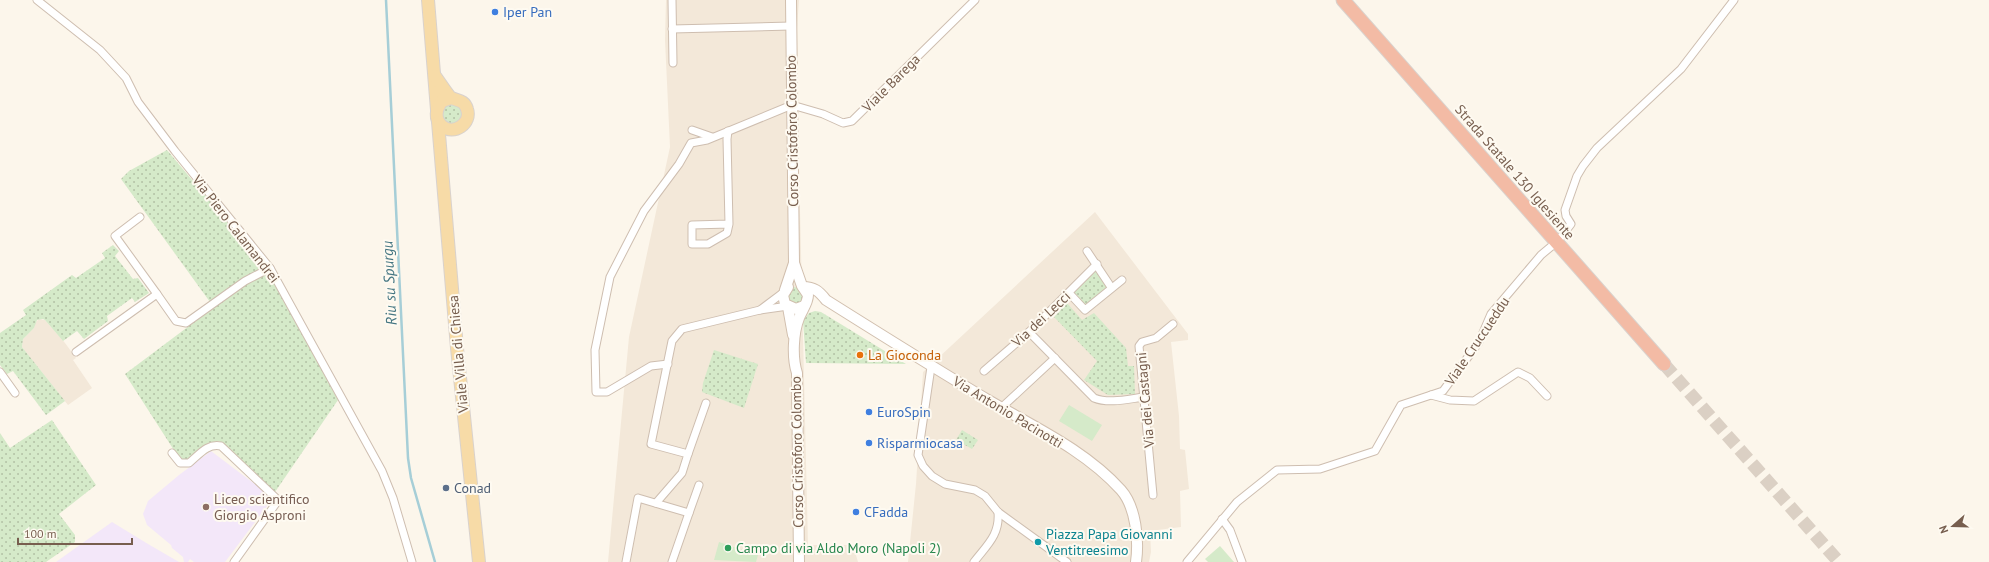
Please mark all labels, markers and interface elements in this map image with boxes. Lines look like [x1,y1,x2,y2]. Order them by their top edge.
place label: Iper Pan [503,3,552,21]
marker: Iper Pan [490,7,500,17]
street label: Viale Barega [857,50,924,117]
street label: Corso Cristoforo Colombo [782,55,802,207]
street label: Strada Statale 130 Iglesiente [1451,101,1579,243]
street label: Via Piero Calamandrei [188,171,284,287]
water label: Riu su Spurgu [377,240,401,326]
street label: Via dei Lecci [1007,287,1074,351]
street label: Viale Cruccueddu [1440,293,1513,390]
street label: Viale Villa di Chiesa [444,294,472,415]
place label: La Gioconda [868,346,941,364]
marker: La Gioconda [855,350,865,360]
street label: Via dei Castagni [1132,352,1158,449]
street label: Via Antonio Pacinotti [949,372,1066,452]
street label: Corso Cristoforo Colombo [787,376,807,528]
place label: EuroSpin [877,403,931,421]
marker: EuroSpin [864,407,874,417]
place label: Risparmiocasa [877,434,963,452]
marker: Risparmiocasa [864,438,874,448]
place label: Conad [454,479,491,497]
marker: Conad [441,483,451,493]
place label: Liceo scientifico Giorgio Asproni [214,490,309,524]
marker: Liceo scientifico Giorgio Asproni [201,502,211,512]
place label: CFadda [864,503,908,521]
north arrow [1933,506,1973,546]
marker: CFadda [851,507,861,517]
scale bar [18,520,132,546]
text: N [1936,524,1951,535]
place label: Piazza Papa Giovanni Ventitreesimo [1045,525,1173,559]
text: 100 m [24,526,57,541]
marker: Piazza Papa Giovanni Ventitreesimo [1033,537,1043,547]
place label: Campo di via Aldo Moro (Napoli 2) [736,539,941,557]
marker: Campo di via Aldo Moro (Napoli 2) [723,543,733,553]

